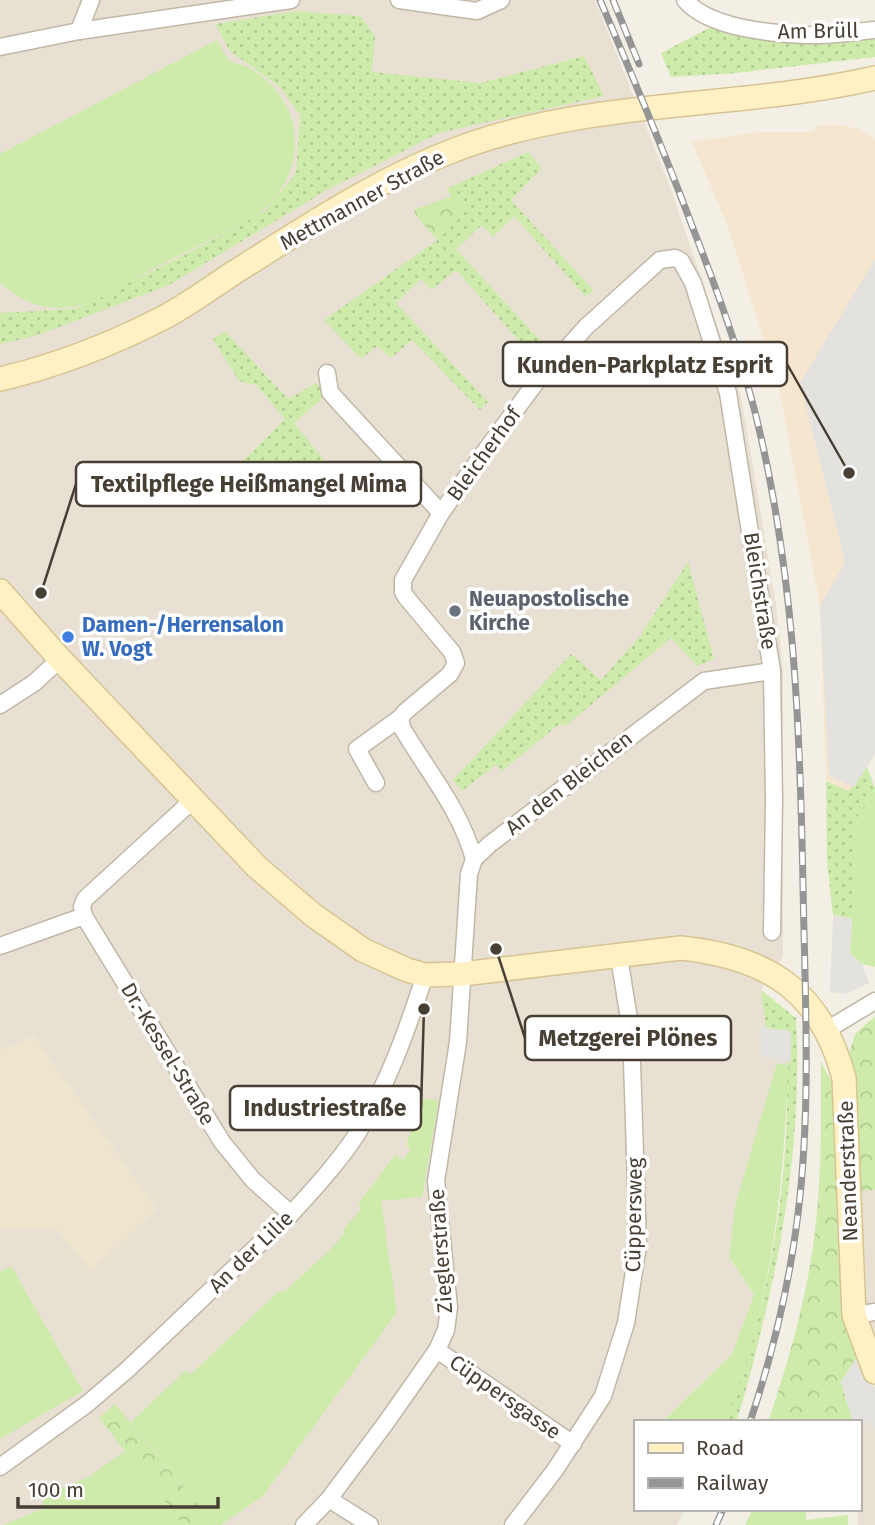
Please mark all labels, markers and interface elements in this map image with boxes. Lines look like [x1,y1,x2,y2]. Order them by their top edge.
street label: Am Brüll [777,17,859,45]
street label: Mettmanner Straße [275,144,449,256]
callout: Kunden-Parkplatz Esprit [503,342,787,386]
text: Kunden-Parkplatz Esprit [517,351,774,379]
street label: Bleicherhof [441,400,528,506]
callout: Textilpflege Heißmangel Mima [76,462,421,506]
text: Textilpflege Heißmangel Mima [91,470,407,498]
street label: Bleichstraße [738,530,782,652]
place label: Neuapostolische Kirche [469,586,629,636]
marker: Neuapostolische Kirche [447,603,463,619]
place label: Damen-/Herrensalon W. Vogt [82,612,284,662]
marker: Damen-/Herrensalon W. Vogt [60,629,76,645]
street label: An den Bleichen [500,725,638,841]
street label: Dr.-Kessel-Straße [115,978,221,1130]
callout: Metzgerei Plönes [525,1016,731,1060]
text: Metzgerei Plönes [539,1024,717,1052]
callout: Industriestraße [230,1086,421,1130]
text: Industriestraße [243,1094,407,1122]
street label: Neanderstraße [833,1100,863,1242]
street label: Cüppersweg [620,1157,648,1273]
street label: Zieglerstraße [424,1188,458,1314]
street label: An der Lilie [203,1205,299,1299]
street label: Cüppersgasse [444,1349,566,1445]
legend [634,1420,861,1511]
text: Road [696,1435,744,1461]
scale bar [18,1466,217,1510]
text: Railway [696,1470,769,1496]
text: 100 m [28,1477,84,1503]

